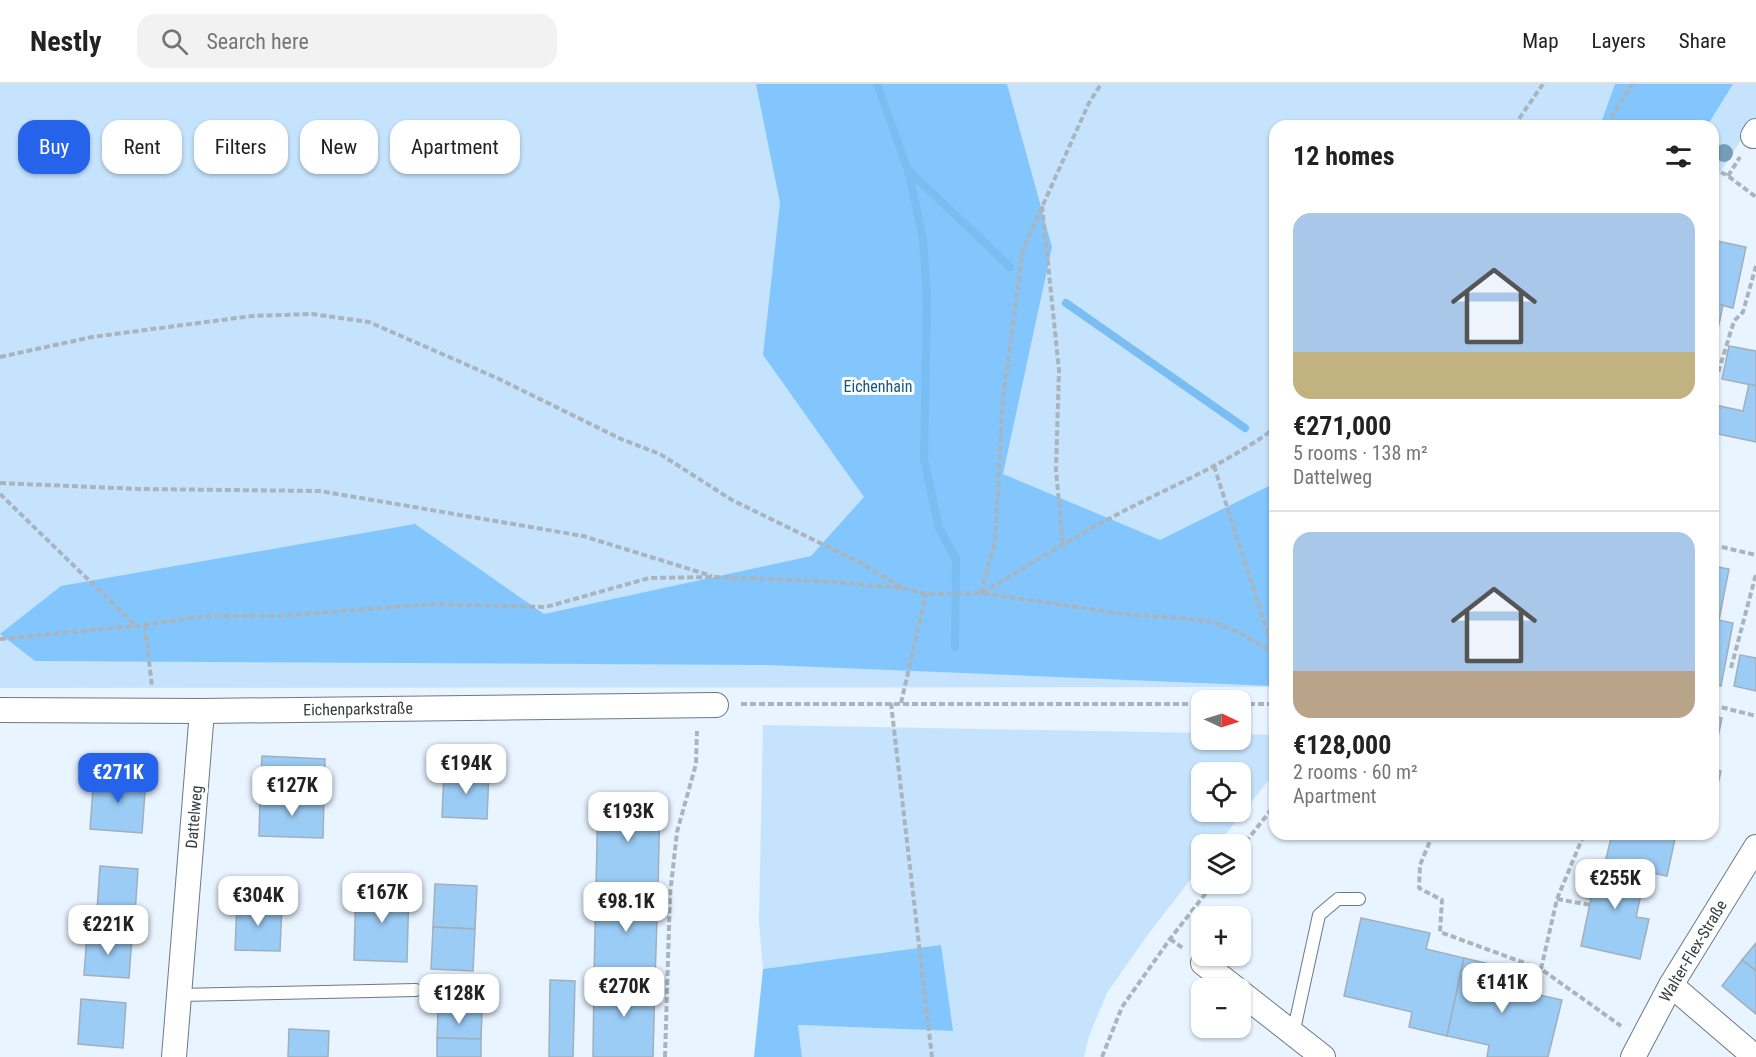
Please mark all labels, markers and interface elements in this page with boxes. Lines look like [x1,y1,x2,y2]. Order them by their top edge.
search box [137,14,557,68]
text: Nestly [30,25,101,58]
icon: search [158,25,191,58]
text: Search here [206,29,309,54]
text: Map [1522,29,1559,53]
text: Layers [1592,29,1646,53]
text: Share [1679,29,1726,53]
chip: Buy [18,120,90,174]
chip: Rent [102,120,182,174]
chip: Filters [194,120,288,174]
chip: New [300,120,378,174]
chip: Apartment [390,120,520,174]
icon: filters [1662,140,1695,173]
text: 12 homes [1293,141,1395,171]
icon: home [1440,252,1548,360]
park label: Eichenhain [844,377,912,396]
text: €271,000 [1293,411,1391,441]
text: 5 rooms · 138 m² [1293,441,1428,465]
text: Dattelweg [1293,465,1372,489]
icon: home [1440,571,1548,679]
north arrow [1191,690,1251,750]
map controls [1191,690,1251,1038]
street label: Eichenparkstraße [303,699,413,719]
text: €128,000 [1293,730,1391,760]
pin: €194K [424,744,508,795]
text: €194K [440,751,492,775]
pin: €271K [76,753,160,804]
text: €271K [92,760,144,784]
text: 2 rooms · 60 m² [1293,760,1418,784]
button: locate [1191,762,1251,822]
pin: €127K [250,766,334,817]
text: €127K [266,773,318,797]
text: Apartment [1293,784,1377,808]
street label: Dattelweg [182,785,206,849]
pin: €193K [586,792,670,843]
text: €193K [602,799,654,823]
button: layers [1191,834,1251,894]
pin: €255K [1573,859,1657,910]
text: €255K [1589,866,1641,890]
pin: €167K [340,873,424,924]
pin: €304K [216,876,300,927]
text: €167K [356,880,408,904]
pin: €98.1K [577,882,675,933]
text: €304K [232,883,284,907]
text: €98.1K [597,889,655,913]
street label: Walter-Flex-Straße [1655,897,1731,1005]
pin: €221K [66,905,150,956]
button: + [1191,906,1251,966]
text: €221K [82,912,134,936]
pin: €141K [1460,963,1544,1014]
pin: €270K [582,967,666,1018]
text: €141K [1476,970,1528,994]
pin: €128K [417,974,501,1025]
text: €270K [598,974,650,998]
button: − [1191,978,1251,1038]
text: €128K [433,981,485,1005]

